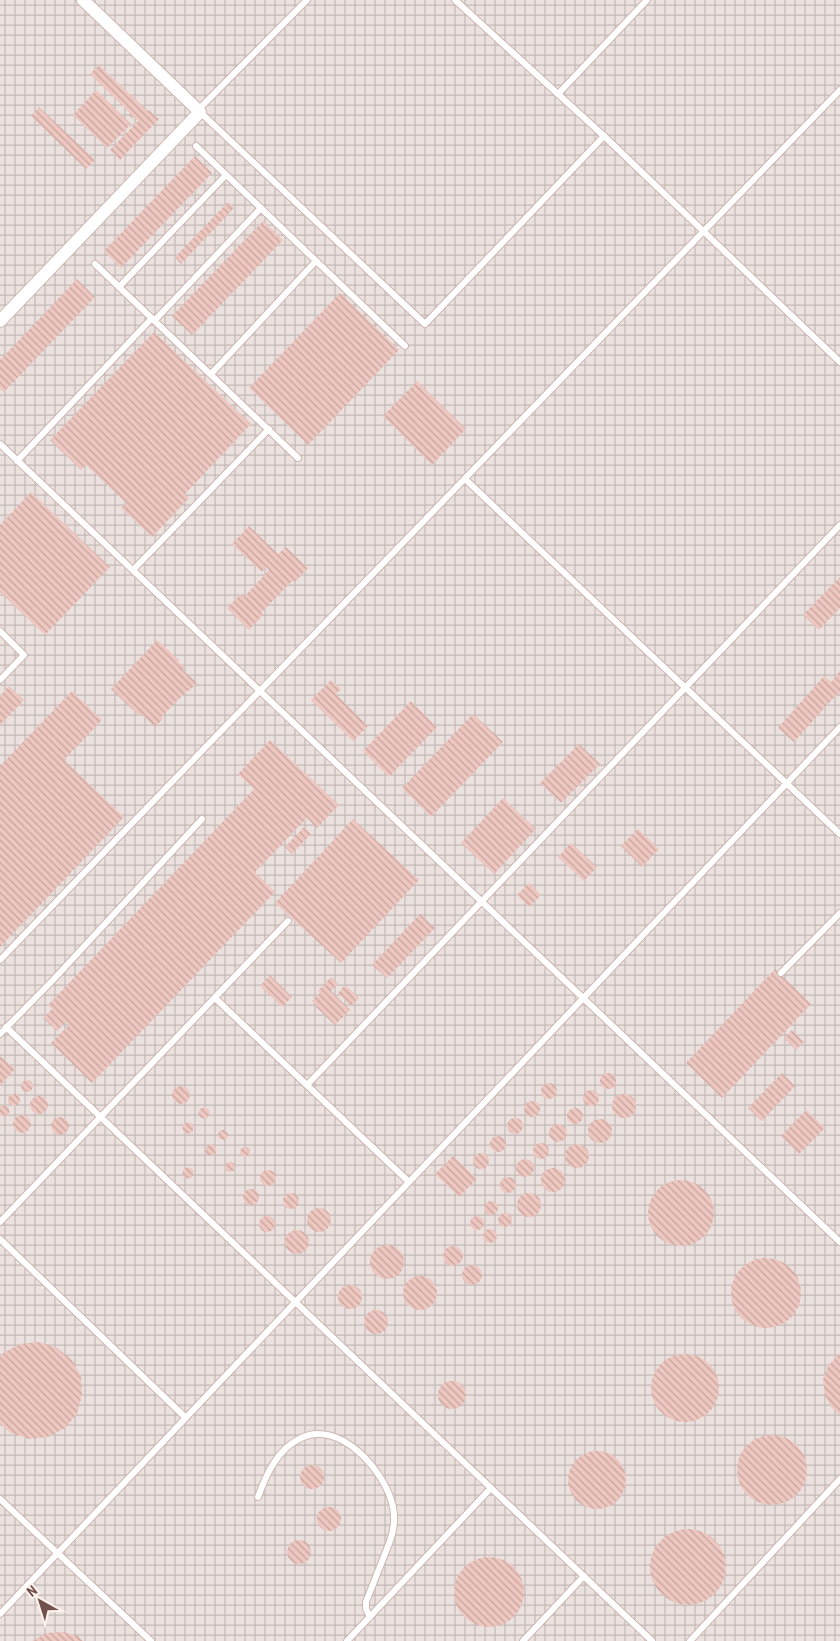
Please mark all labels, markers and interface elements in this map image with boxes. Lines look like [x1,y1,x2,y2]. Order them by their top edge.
north arrow [15,1576,65,1626]
text: N [23,1582,40,1600]

